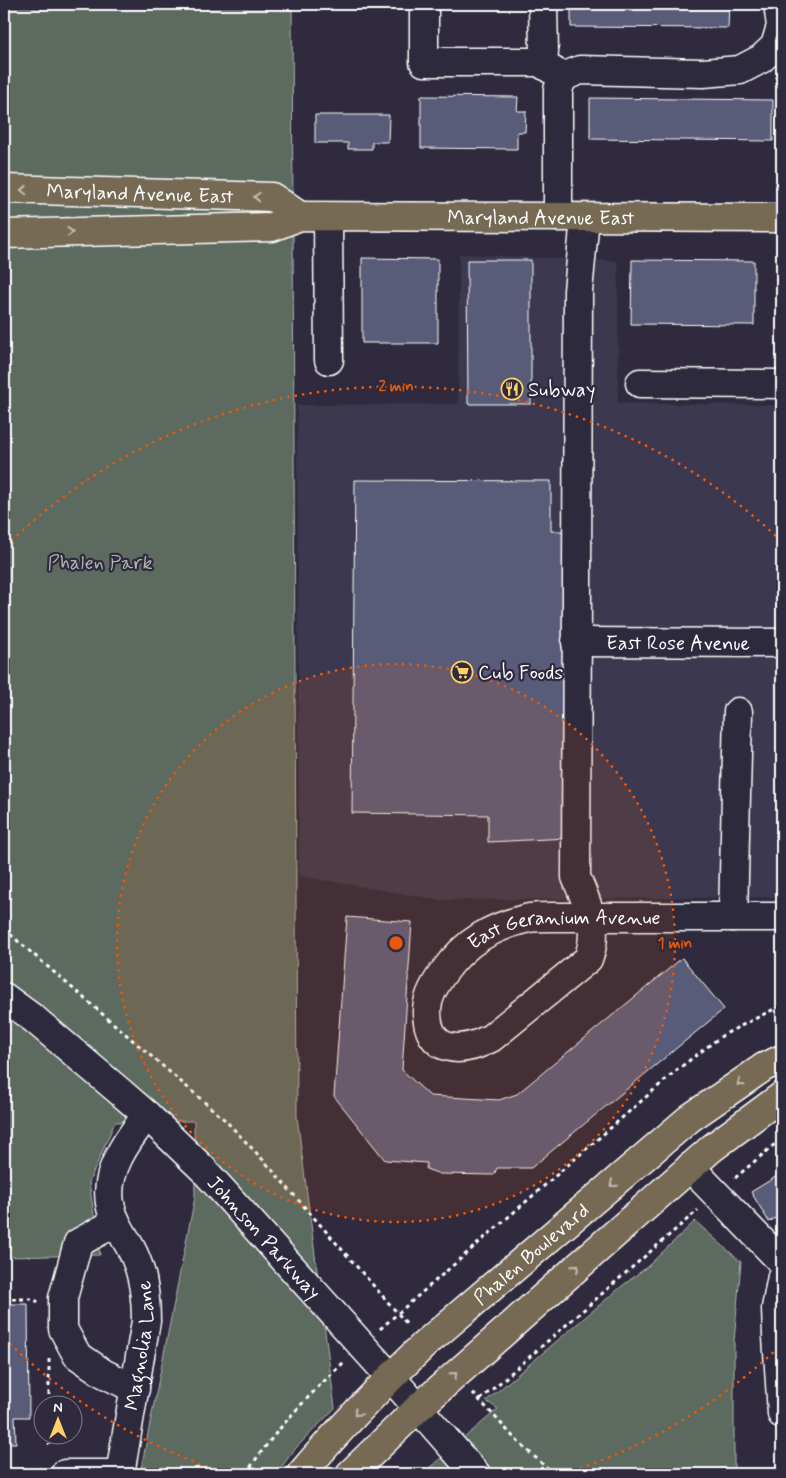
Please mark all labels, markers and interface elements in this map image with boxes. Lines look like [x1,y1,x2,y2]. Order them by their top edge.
street label: Maryland Avenue East [46,178,234,211]
one-way arrow [20,184,28,195]
one-way arrow [252,192,260,202]
street label: Maryland Avenue East [447,205,635,232]
one-way arrow [66,227,74,237]
text: 2 min [378,377,414,397]
restaurant icon: Subway [500,377,524,401]
place label: Subway [528,377,595,404]
park label: Phalen Park [47,550,153,577]
street label: East Rose Avenue [606,630,750,658]
supermarket icon: Cub Foods [450,660,474,684]
place label: Cub Foods [478,660,563,687]
street label: East Geranium Avenue [462,905,661,957]
centre of rings [387,934,405,952]
text: 1 min [658,934,692,954]
one-way arrow [737,1077,746,1087]
street label: Johnson Parkway [200,1170,326,1306]
one-way arrow [610,1178,619,1187]
street label: Phalen Boulevard [468,1198,596,1312]
one-way arrow [571,1264,580,1273]
street label: Magnolia Lane [119,1279,161,1413]
one-way arrow [449,1372,458,1381]
north arrow [32,1396,82,1446]
text: N [53,1399,63,1417]
one-way arrow [354,1407,363,1416]

